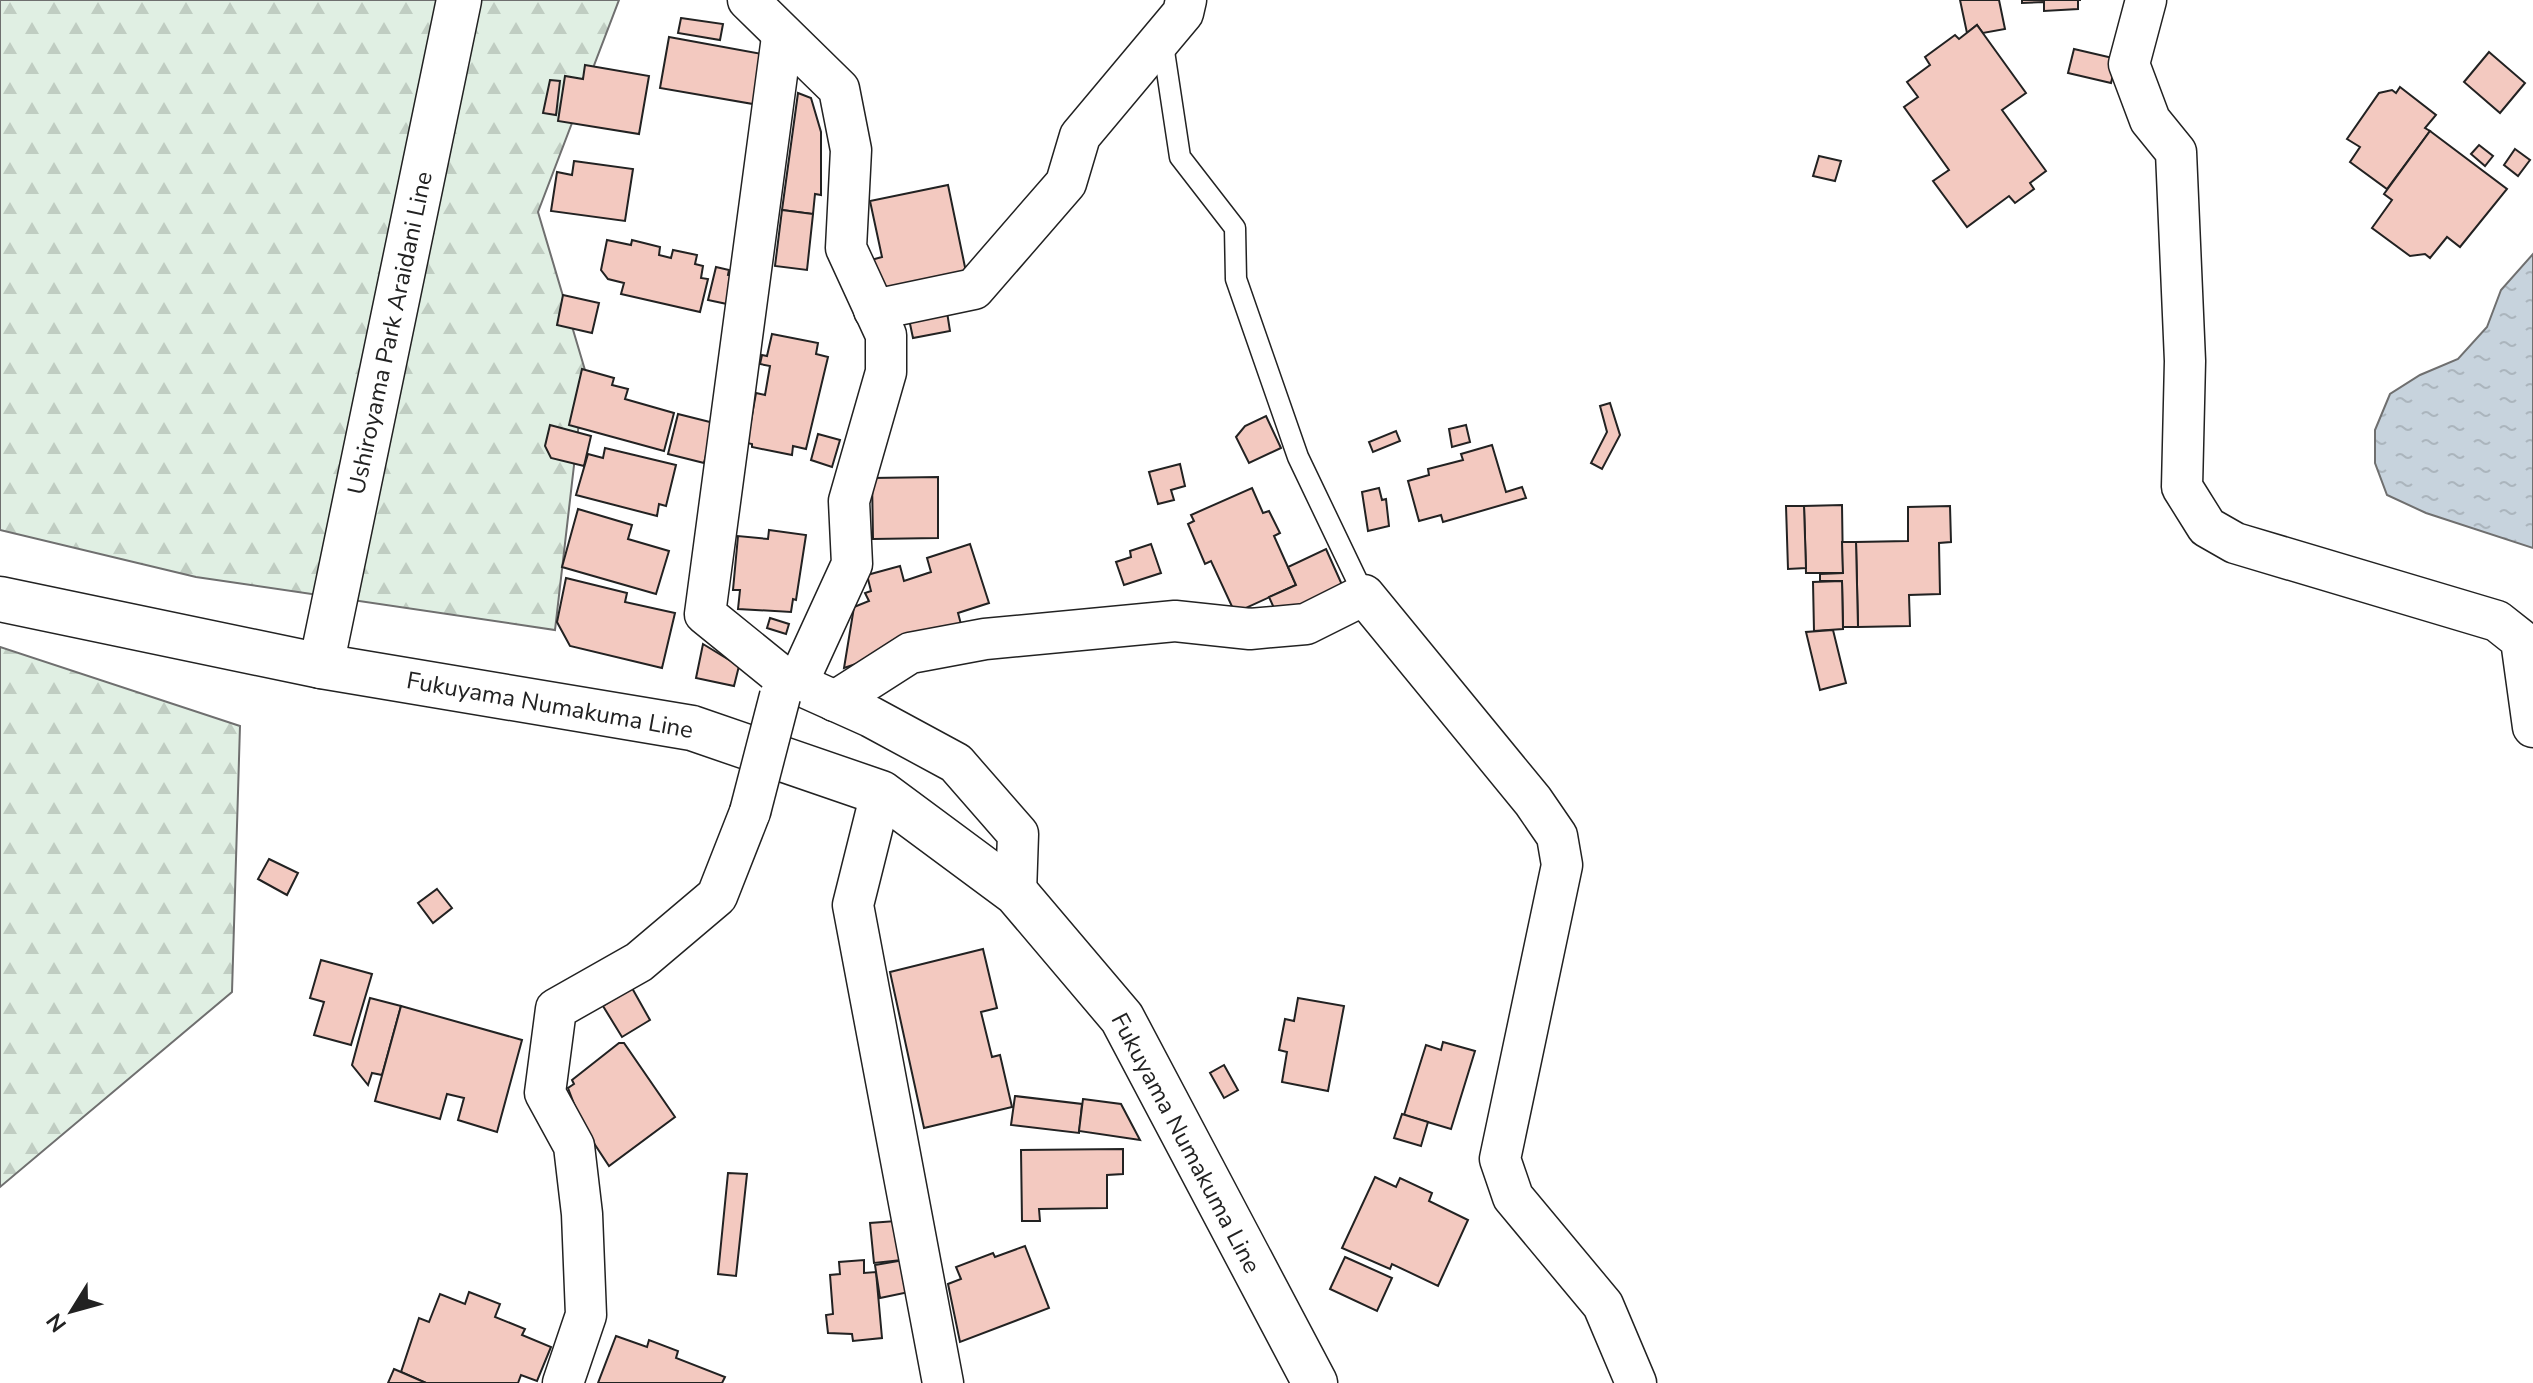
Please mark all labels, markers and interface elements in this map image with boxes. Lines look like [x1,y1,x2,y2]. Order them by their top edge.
street label: Ushiroyama Park Araidani Line [340,169,440,497]
street label: Fukuyama Numakuma Line [404,664,696,746]
street label: Fukuyama Numakuma Line [1104,1007,1268,1279]
north arrow [32,1271,112,1351]
text: N [40,1307,74,1338]

